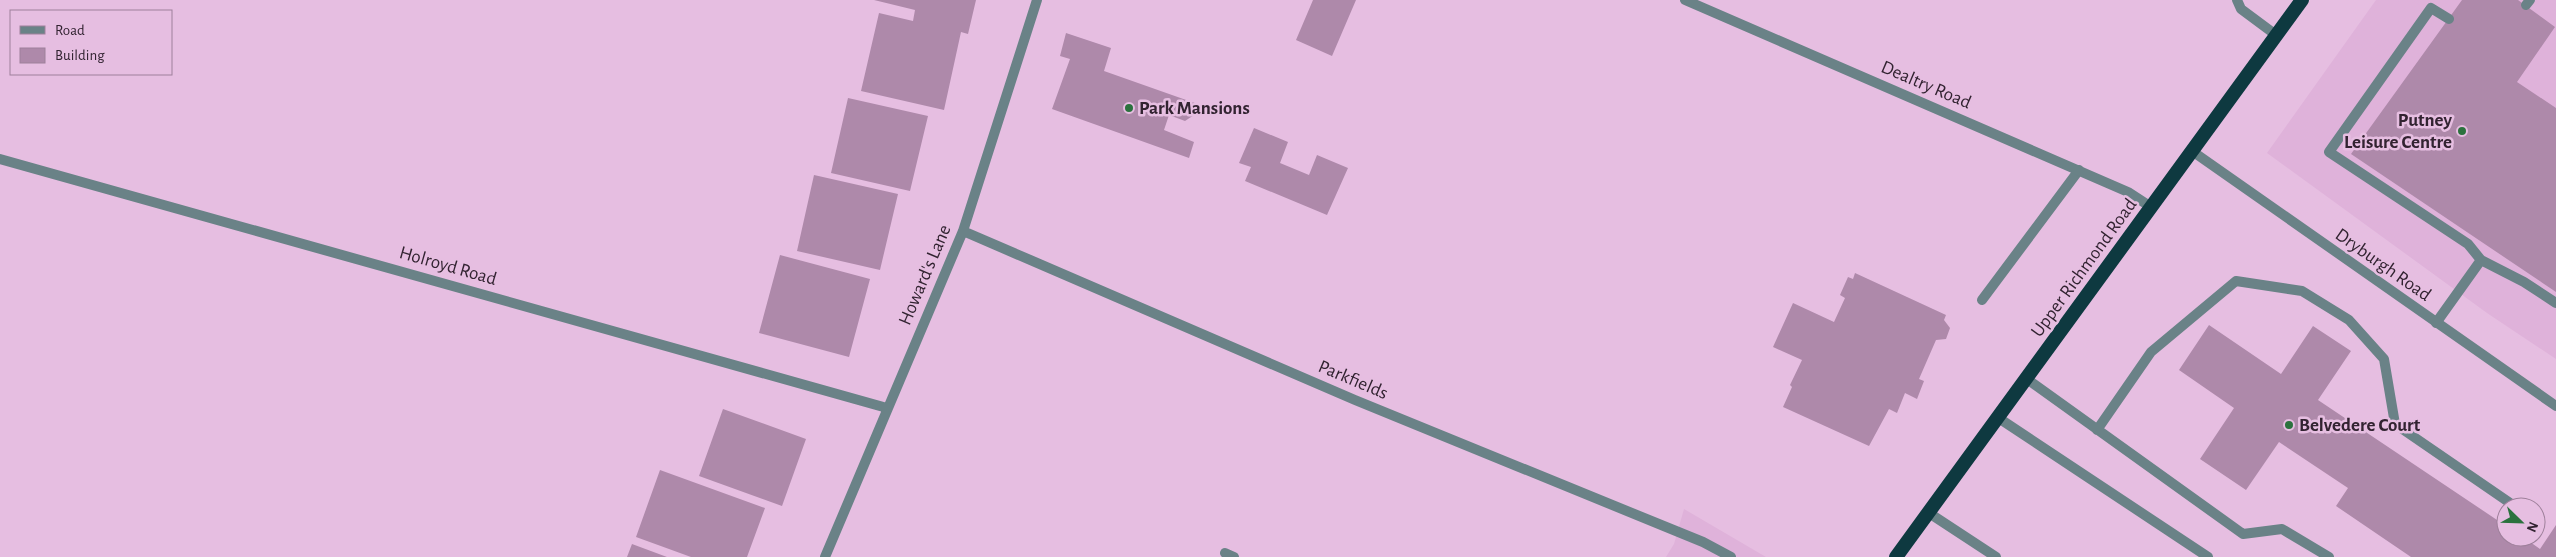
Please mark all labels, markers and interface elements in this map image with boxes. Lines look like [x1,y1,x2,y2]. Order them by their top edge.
legend [10,10,172,75]
text: Road [55,23,85,38]
text: Building [55,48,105,63]
street label: Dealtry Road [1878,58,1974,113]
place label: Park Mansions [1139,99,1250,118]
marker: Park Mansions [1123,102,1135,114]
place label: Putney Leisure Centre [2344,111,2452,152]
marker: Putney Leisure Centre [2456,125,2468,137]
street label: Upper Richmond Road [2028,195,2141,341]
street label: Howard's Lane [895,222,955,328]
street label: Dryburgh Road [2332,225,2435,305]
street label: Holroyd Road [397,243,499,289]
street label: Parkfields [1315,357,1391,403]
place label: Belvedere Court [2299,416,2421,435]
marker: Belvedere Court [2283,419,2295,431]
north arrow [2496,497,2546,547]
text: N [2524,519,2540,534]

